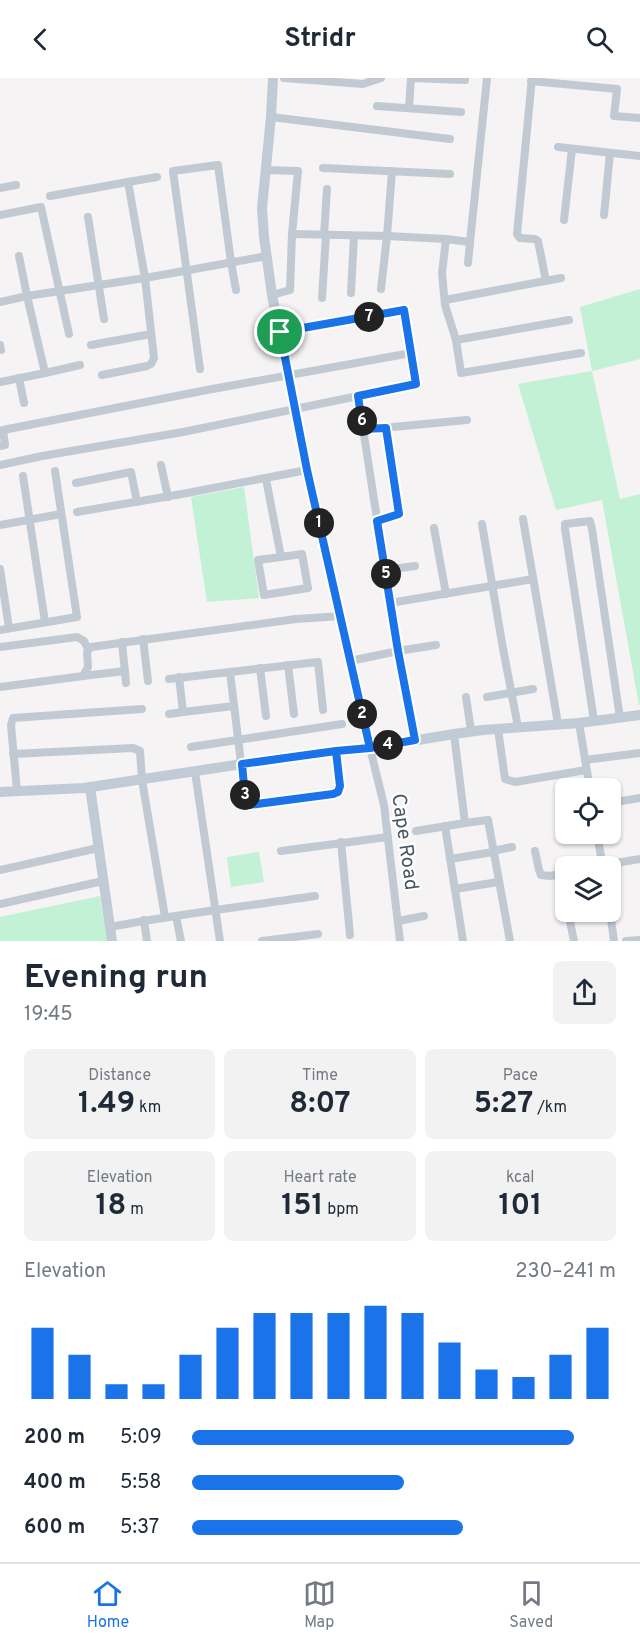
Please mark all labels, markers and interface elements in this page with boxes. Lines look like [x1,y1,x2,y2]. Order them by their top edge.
text: Stridr [284,22,356,56]
icon: back [24,23,57,56]
icon: search [583,23,616,56]
pin: 7 [354,302,384,332]
pin [254,306,305,357]
text: 7 [365,307,373,327]
icon: arrive [263,315,296,348]
pin: 6 [347,406,377,436]
text: 6 [357,411,367,431]
pin: 1 [304,508,334,538]
text: 1 [316,513,322,533]
pin: 5 [371,559,401,589]
text: 5 [381,564,391,584]
pin: 2 [347,699,377,729]
text: 2 [357,704,367,724]
pin: 4 [373,730,403,760]
text: 4 [383,735,393,755]
map controls [555,778,621,922]
button: locate [555,778,621,844]
pin: 3 [230,780,260,810]
text: 3 [240,785,250,805]
street label: Cape Road [384,792,424,892]
button: layers [555,856,621,922]
text: Evening run [24,958,208,1000]
button: share [553,961,616,1024]
text: 19:45 [24,1002,73,1028]
text: Distance [88,1066,151,1086]
text: Time [302,1066,338,1086]
text: Pace [503,1066,538,1086]
text: 1.49 [78,1086,135,1123]
text: 8:07 [289,1086,351,1123]
text: 5:27 [474,1086,533,1123]
text: km [135,1098,161,1118]
text: /km [533,1098,567,1118]
text: Elevation [87,1168,153,1188]
text: Heart rate [283,1168,357,1188]
text: kcal [506,1168,535,1188]
text: 18 [96,1188,126,1225]
text: 151 [281,1188,324,1225]
text: 101 [498,1188,542,1225]
text: m [126,1200,144,1220]
text: bpm [324,1200,359,1220]
text: Elevation [24,1259,106,1285]
text: 230–241 m [515,1259,616,1285]
text: 200 m [24,1425,85,1451]
text: 5:09 [120,1425,162,1451]
text: 400 m [24,1470,86,1496]
text: 5:58 [120,1470,162,1496]
text: 600 m [24,1515,85,1541]
text: 5:37 [120,1515,159,1541]
tab: Home [87,1577,129,1633]
tab: Map [303,1577,336,1633]
tab: Saved [509,1577,553,1633]

